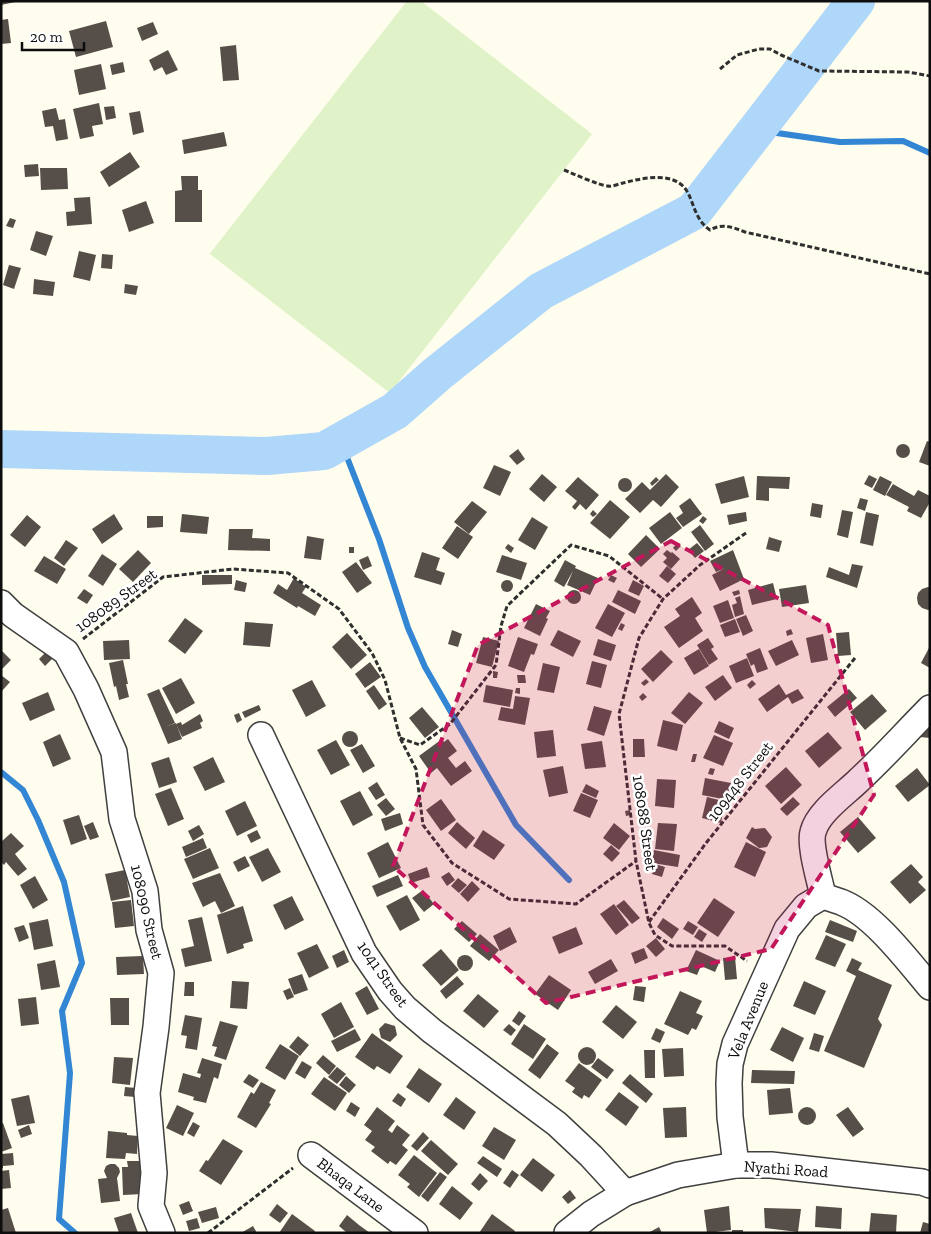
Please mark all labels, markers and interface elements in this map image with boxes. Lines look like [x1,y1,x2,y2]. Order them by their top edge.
scale bar [22,20,85,52]
text: 20 m [30,28,63,46]
street label: 108089 Street [72,564,161,636]
street label: 109448 Street [703,737,777,824]
street label: 108088 Street [629,774,661,872]
street label: 108090 Street [127,863,167,961]
street label: 1041 Street [353,937,413,1011]
street label: Vela Avenue [723,978,772,1063]
street label: Bhaqa Lane [314,1154,388,1216]
street label: Nyathi Road [743,1157,829,1181]

